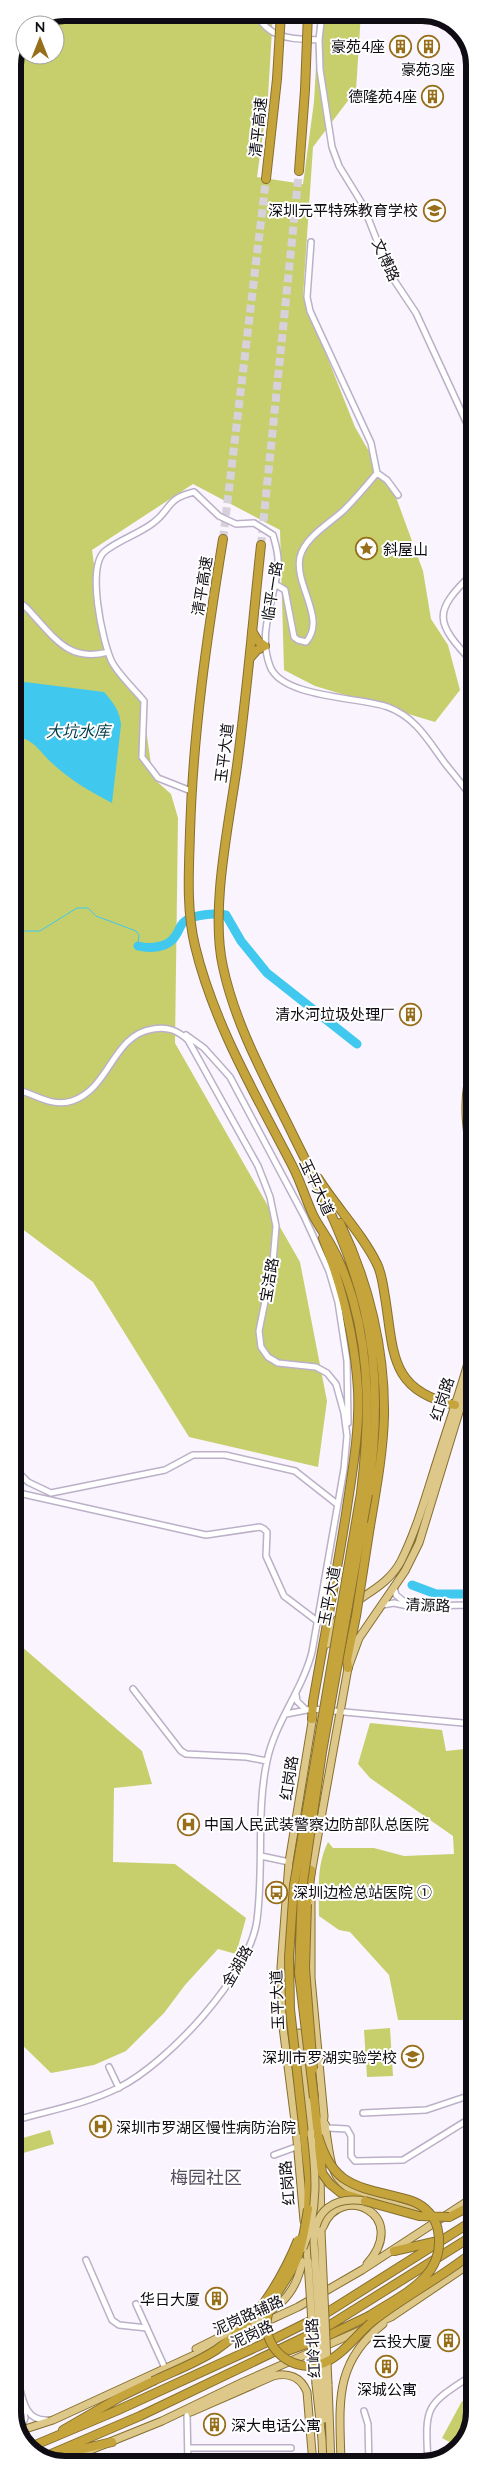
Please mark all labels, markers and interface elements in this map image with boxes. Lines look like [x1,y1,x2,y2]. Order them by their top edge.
north arrow [15,15,65,65]
text: N [35,18,45,36]
building icon: 豪苑4座 [389,34,413,58]
building icon: 豪苑3座 [416,34,440,58]
place label: 豪苑4座 [331,37,385,56]
place label: 豪苑3座 [401,60,455,79]
building icon: 德隆苑4座 [421,84,445,108]
place label: 德隆苑4座 [348,87,417,106]
street label: 清平高速 [245,96,271,158]
school or university icon: 深圳元平特殊教育学校 [422,198,446,222]
place label: 深圳元平特殊教育学校 [268,201,418,220]
street label: 文博路 [368,236,404,284]
place icon: 斜屋山 [355,537,379,561]
place label: 斜屋山 [383,540,428,559]
street label: 清平高速 [188,555,216,617]
street label: 临平一路 [258,560,286,622]
water label: 大坑水库 [46,721,113,741]
street label: 玉平大道 [211,722,237,784]
building icon: 清水河垃圾处理厂 [399,1002,423,1026]
place label: 清水河垃圾处理厂 [275,1005,395,1024]
street label: 玉平大道 [296,1156,338,1218]
street label: 宝洁路 [256,1256,282,1304]
street label: 红岗路 [426,1375,458,1423]
street label: 玉平大道 [314,1565,344,1627]
street label: 清源路 [405,1595,451,1615]
street label: 红岗路 [276,1754,302,1802]
hospital icon: 中国人民武装警察边防部队总医院 [176,1812,200,1836]
place label: 中国人民武装警察边防部队总医院 [204,1815,429,1834]
bus stop icon: 深圳边检总站医院 ① [265,1880,289,1904]
place label: 深圳边检总站医院 ① [293,1883,432,1902]
street label: 金湖路 [218,1942,256,1990]
street label: 玉平大道 [266,1970,288,2030]
school or university icon: 深圳市罗湖实验学校 [401,2045,425,2069]
place label: 深圳市罗湖实验学校 [262,2048,397,2067]
hospital icon: 深圳市罗湖区慢性病防治院 [88,2115,112,2139]
place label: 深圳市罗湖区慢性病防治院 [116,2118,296,2137]
street label: 红岗路 [276,2160,298,2206]
district label: 梅园社区 [170,2166,242,2189]
building icon: 华日大厦 [204,2287,228,2311]
place label: 华日大厦 [140,2290,200,2309]
street label: 泥岗路辅路 [210,2292,286,2338]
street label: 泥岗路 [228,2316,276,2352]
street label: 红岭北路 [302,2318,324,2378]
building icon: 云投大厦 [436,2329,460,2353]
place label: 云投大厦 [372,2332,432,2351]
building icon: 深城公寓 [375,2354,399,2378]
place label: 深城公寓 [357,2380,417,2399]
building icon: 深大电话公寓 [203,2413,227,2437]
place label: 深大电话公寓 [231,2416,321,2435]

